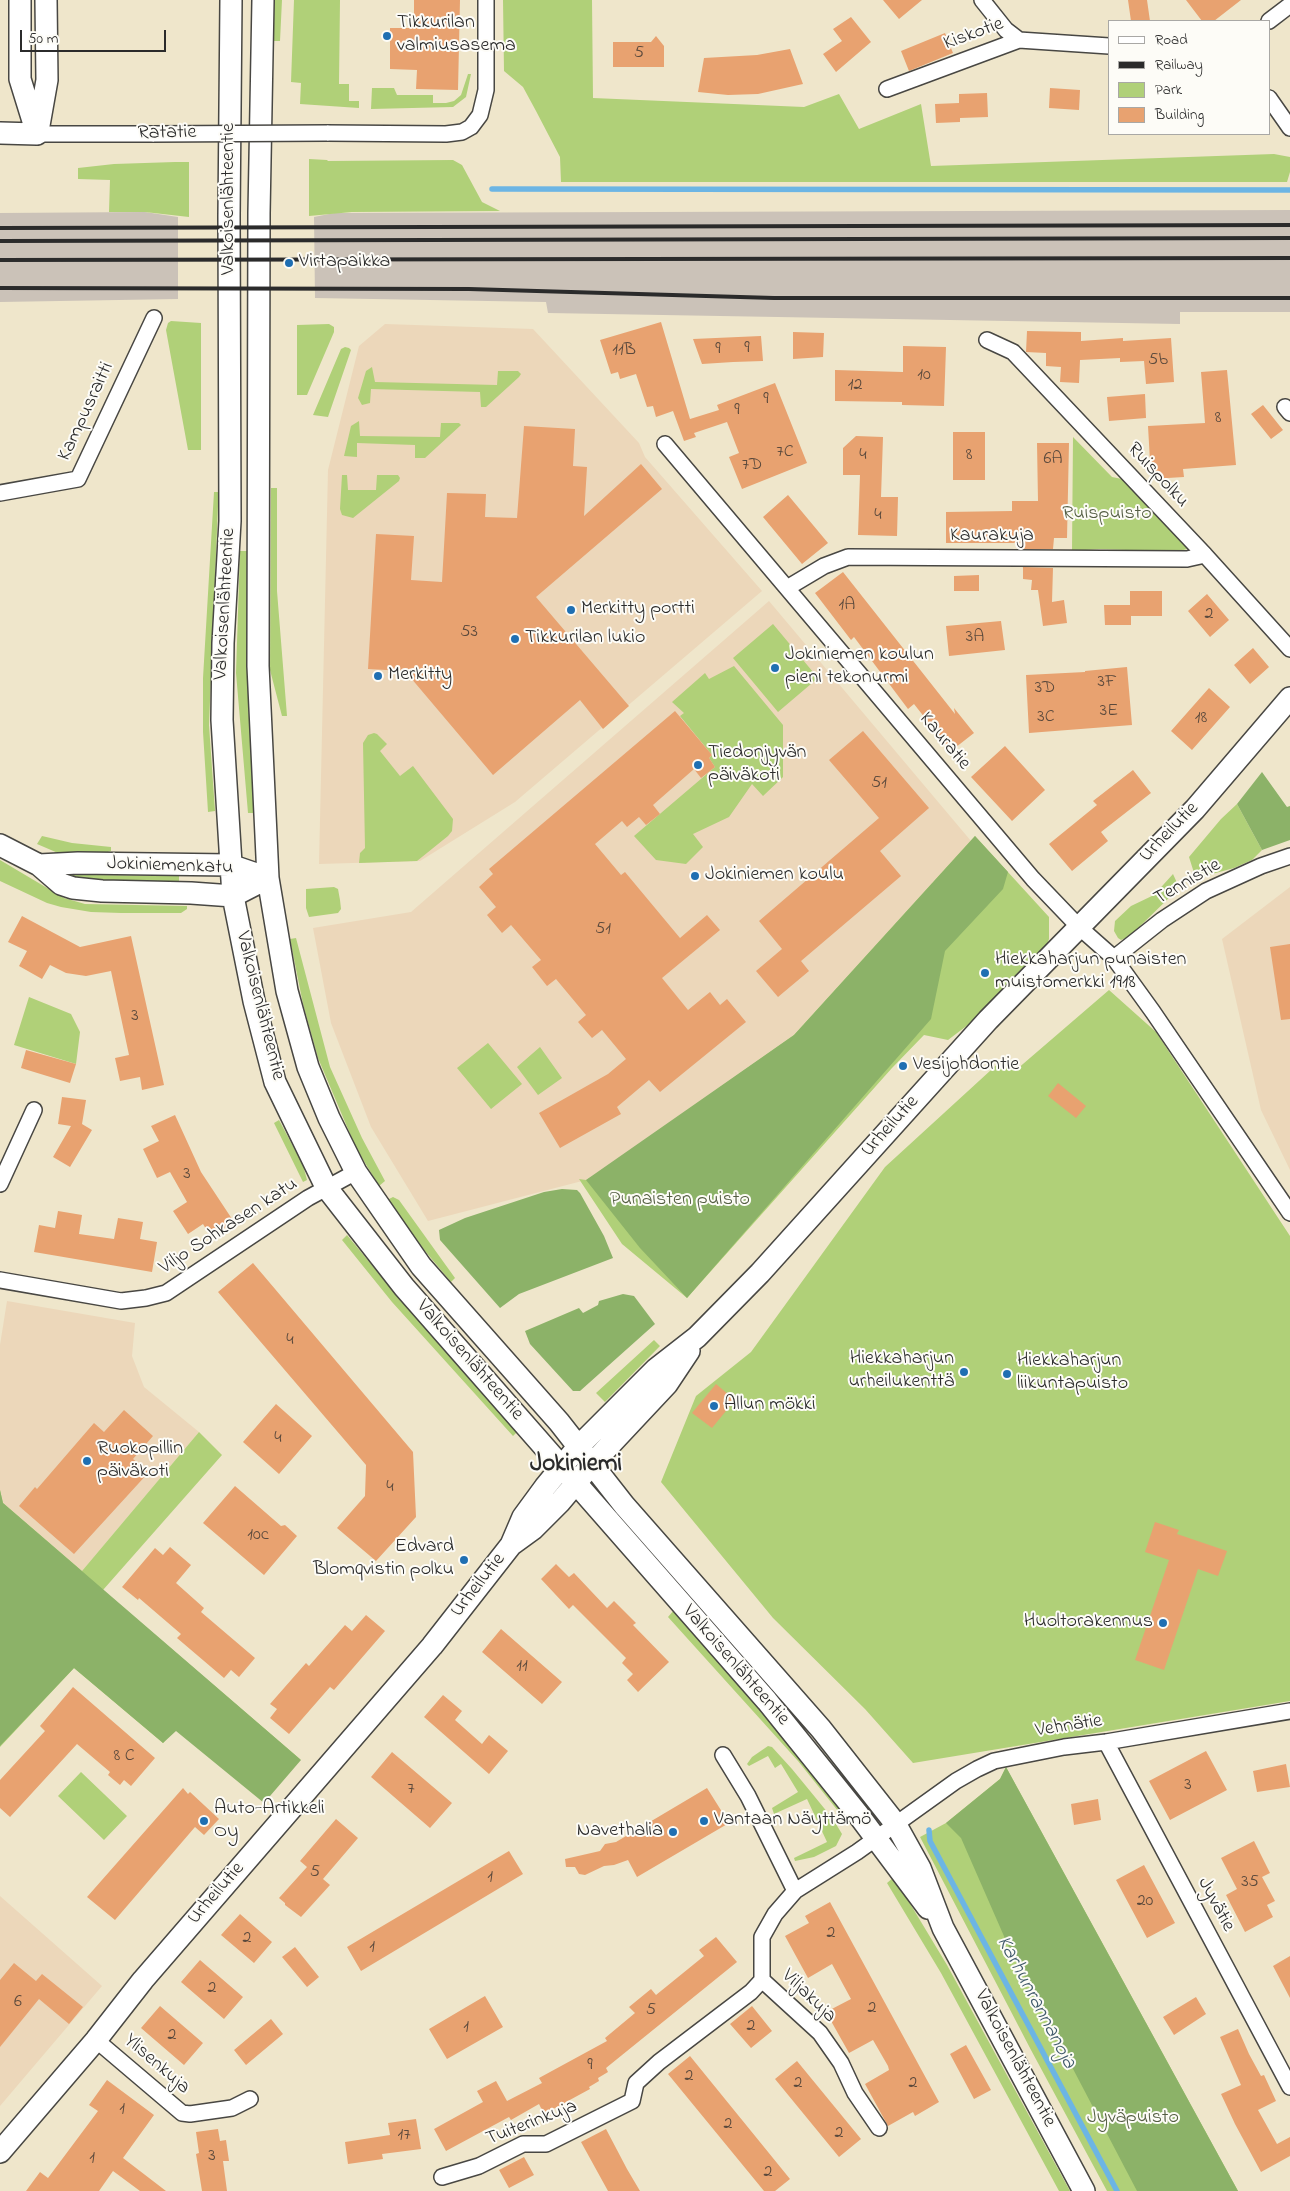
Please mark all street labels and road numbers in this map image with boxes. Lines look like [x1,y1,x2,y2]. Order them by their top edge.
street label: Kiskotie [941,13,1007,57]
street label: Ratatie [137,121,197,147]
street label: Valkoisenlähteentie [218,123,242,275]
street label: Kampusraitti [54,359,120,465]
street label: Ruispolku [1121,438,1193,514]
street label: Kaurakuja [950,525,1034,549]
street label: Valkoisenlähteentie [210,527,242,681]
street label: Kauratie [913,708,975,776]
street label: Urheilutie [1135,798,1205,868]
street label: Jokiniemenkatu [106,853,234,881]
street label: Tennistie [1150,854,1226,912]
street label: Valkoisenlähteentie [229,929,289,1083]
street label: Urheilutie [857,1091,925,1163]
street label: Viljo Sohkasen katu [155,1173,303,1281]
street label: Valkoisenlähteentie [410,1296,528,1426]
street label: Urheilutie [446,1549,512,1623]
street label: Valkoisenlähteentie [676,1601,794,1731]
street label: Vehnätie [1034,1710,1104,1744]
street label: Urheilutie [183,1858,251,1930]
street label: Jyvätie [1191,1874,1239,1936]
street label: Viljakuja [776,1965,840,2029]
street label: Valkoisenlähteentie [968,1986,1060,2132]
street label: Ylisenkuja [118,2030,194,2100]
street label: Tuiterinkuja [483,2096,581,2152]

